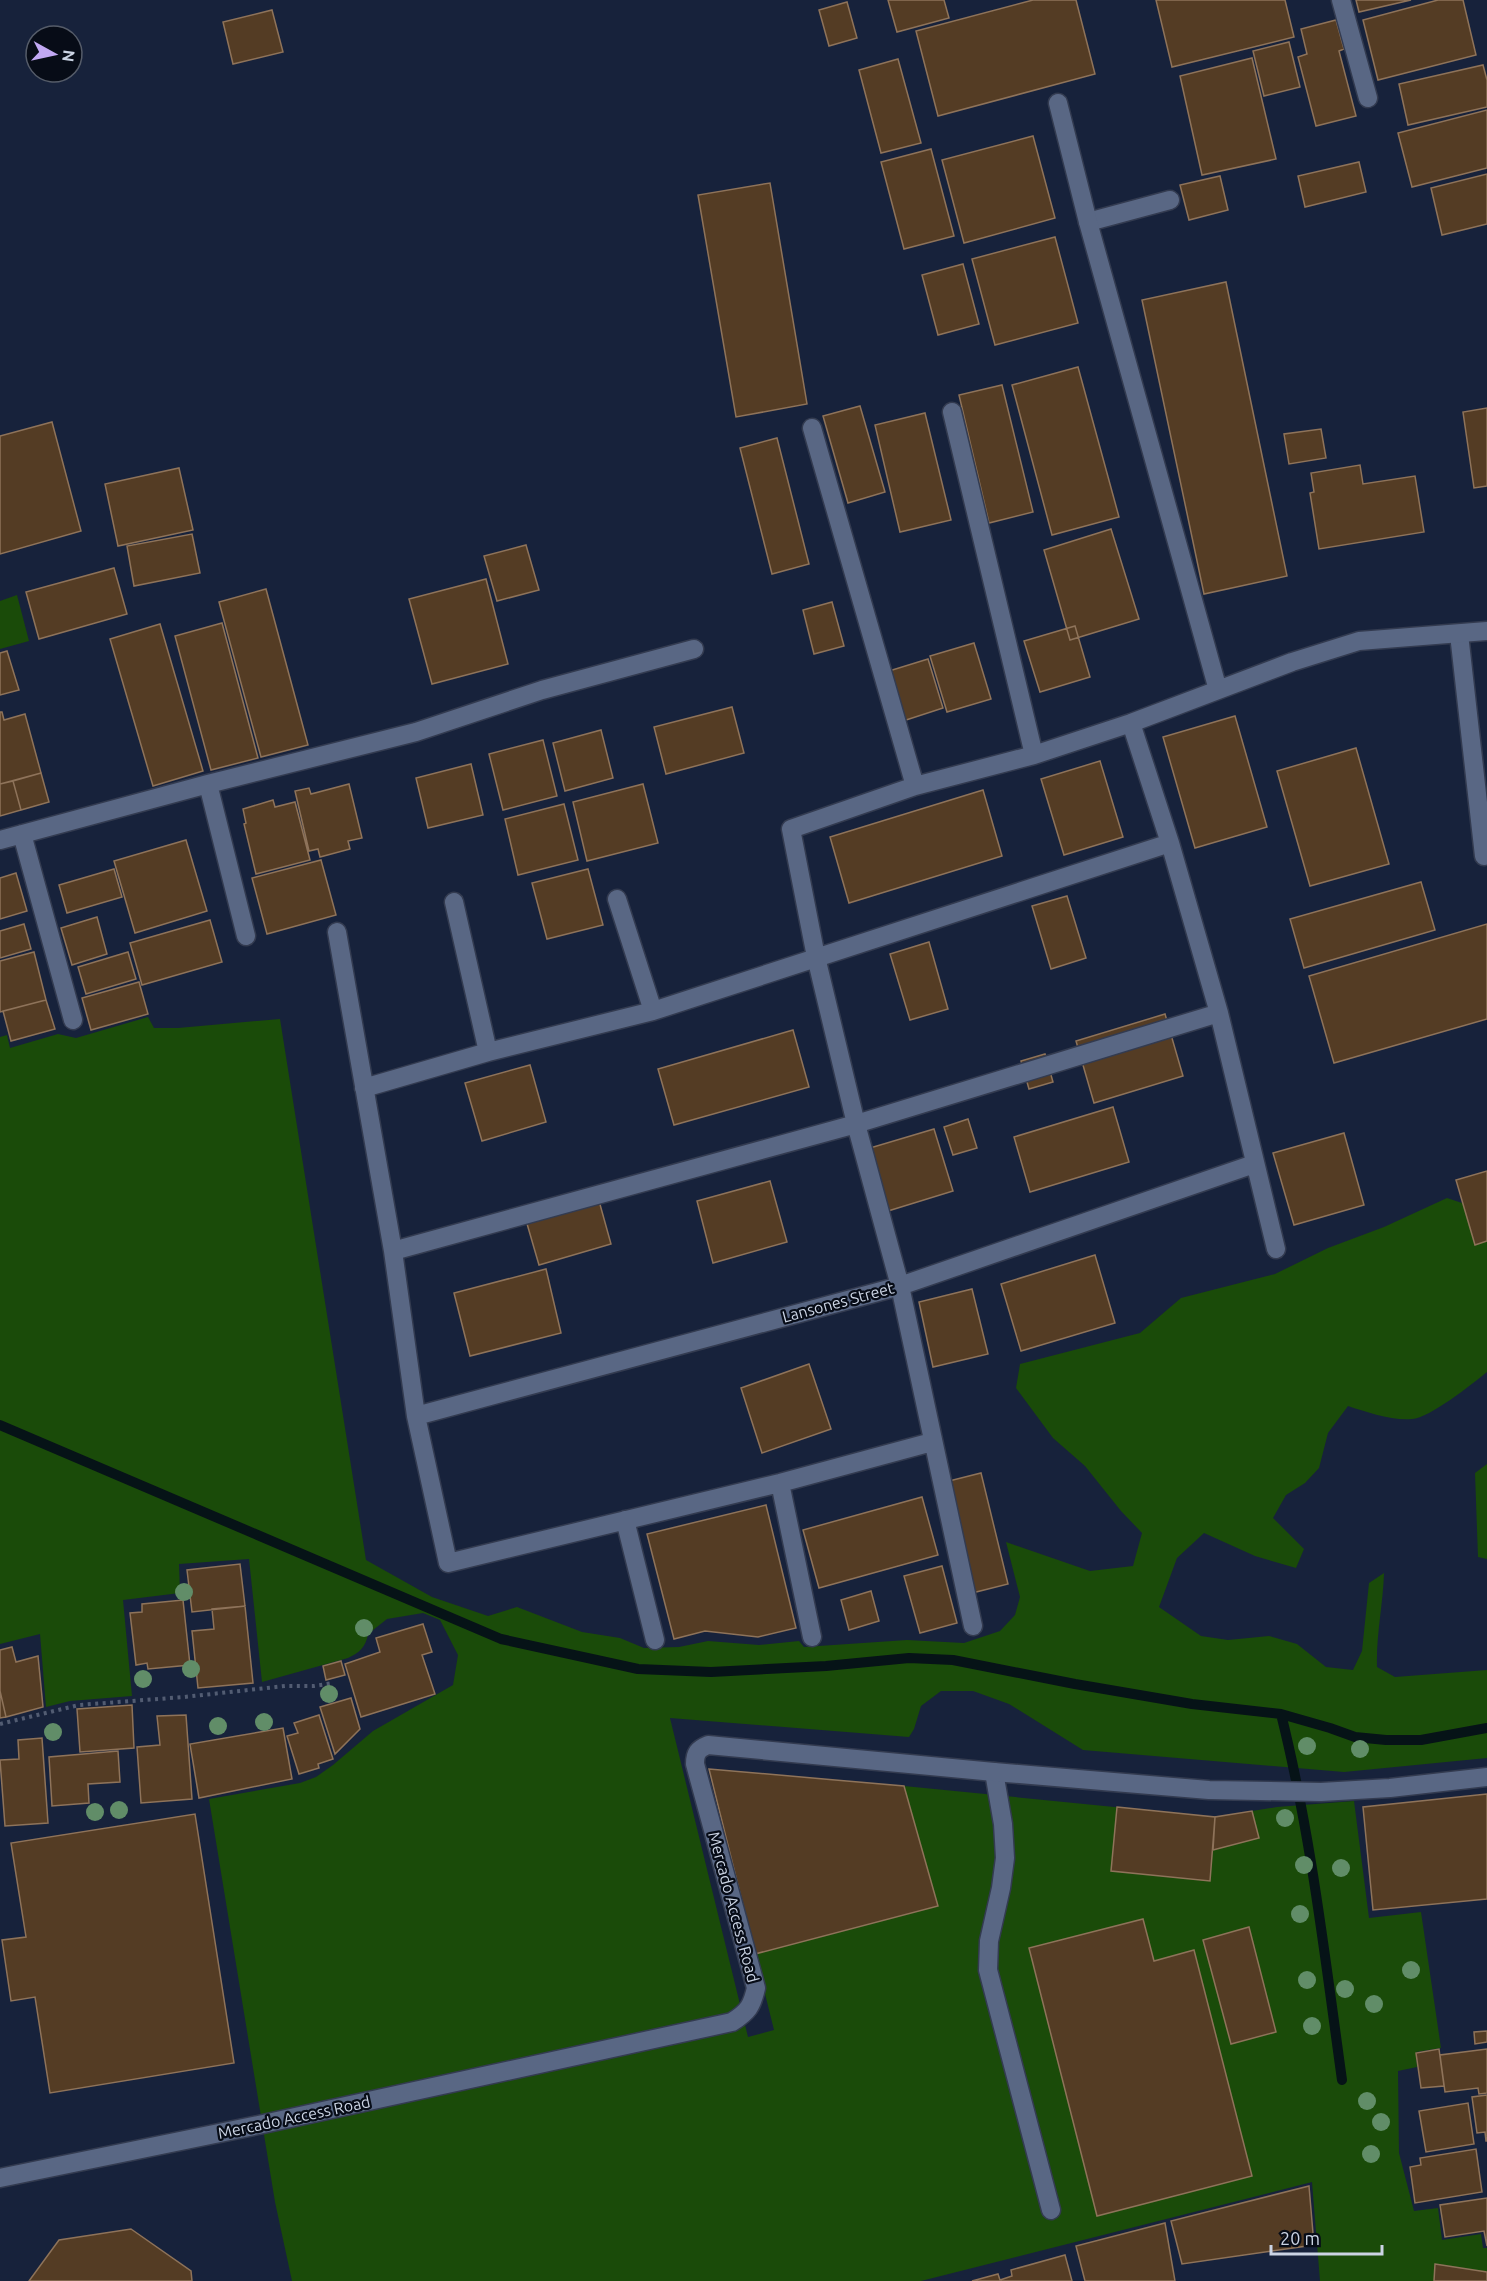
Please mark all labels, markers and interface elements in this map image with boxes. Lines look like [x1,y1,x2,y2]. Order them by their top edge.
north arrow [24,24,84,84]
text: N [59,49,79,63]
street label: Lansones Street [780,1278,897,1326]
street label: Mercado Access Road [705,1830,763,1984]
street label: Mercado Access Road [216,2092,372,2142]
scale bar [1271,2218,1382,2256]
text: 20 m [1280,2228,1320,2248]

